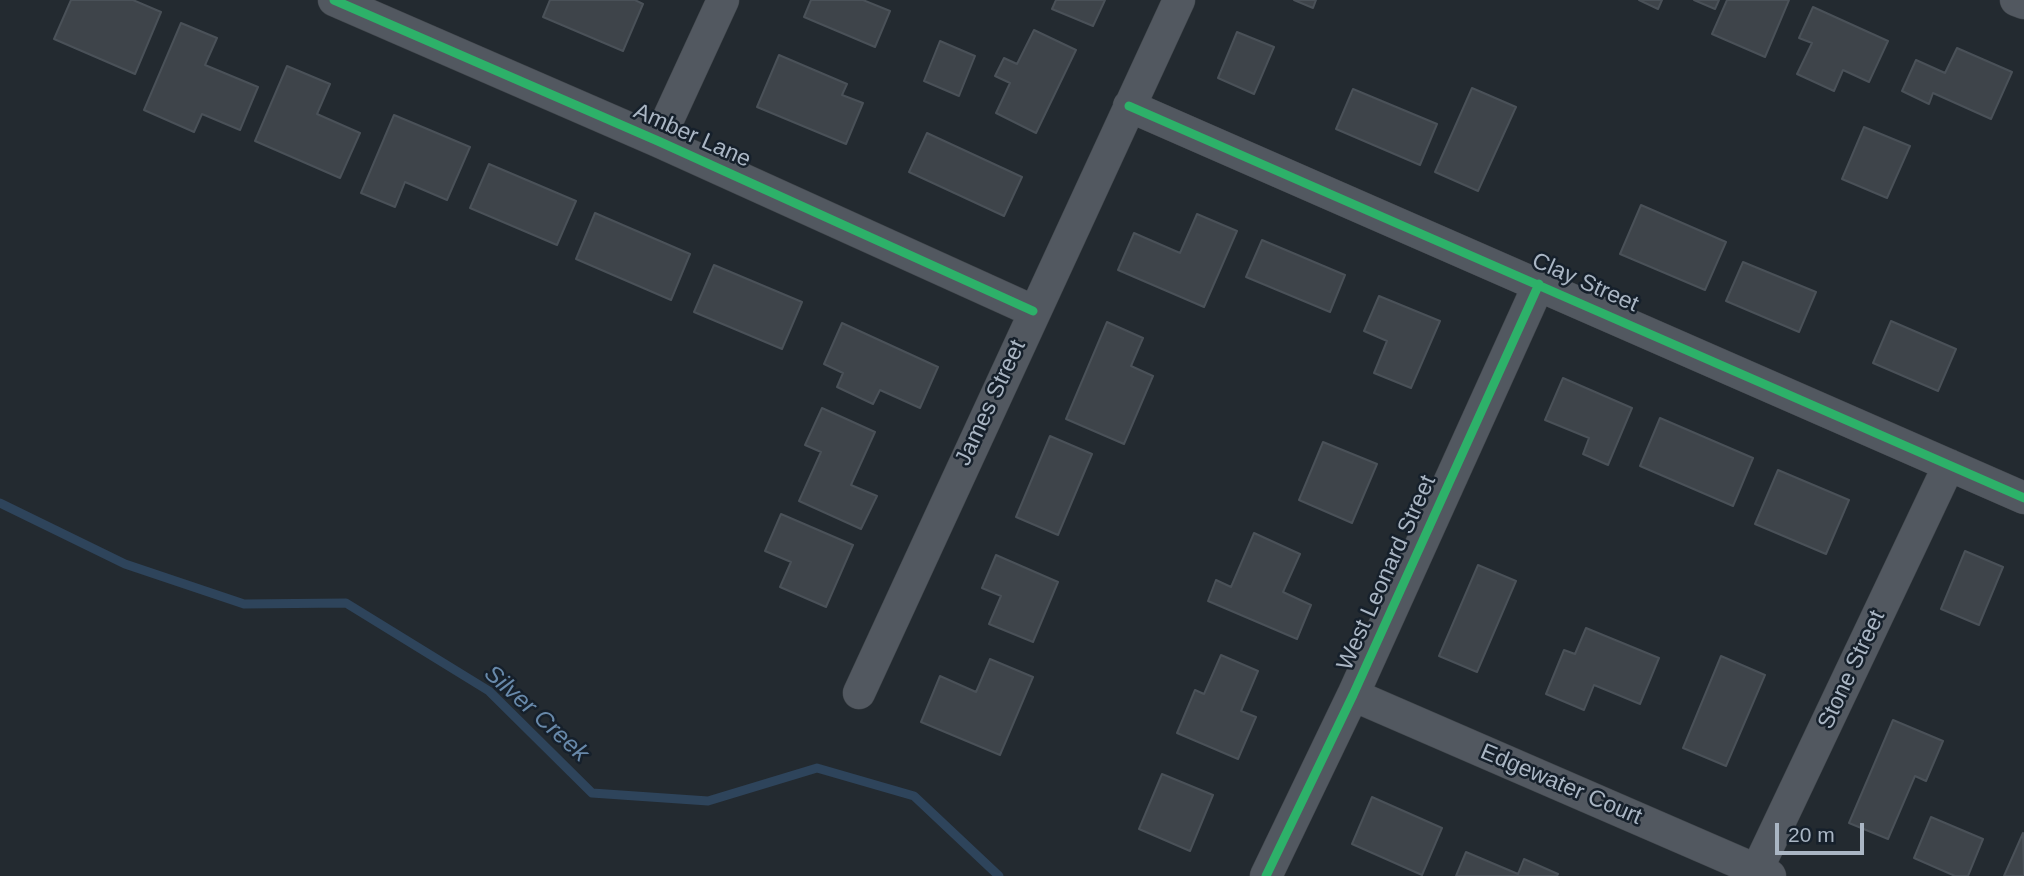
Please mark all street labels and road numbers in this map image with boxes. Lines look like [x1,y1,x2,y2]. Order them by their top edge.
street label: Amber Lane [629,98,755,174]
street label: Clay Street [1527,247,1643,319]
street label: James Street [950,336,1032,470]
street label: West Leonard Street [1332,471,1442,675]
street label: Stone Street [1812,606,1892,734]
street label: Edgewater Court [1476,739,1646,831]

